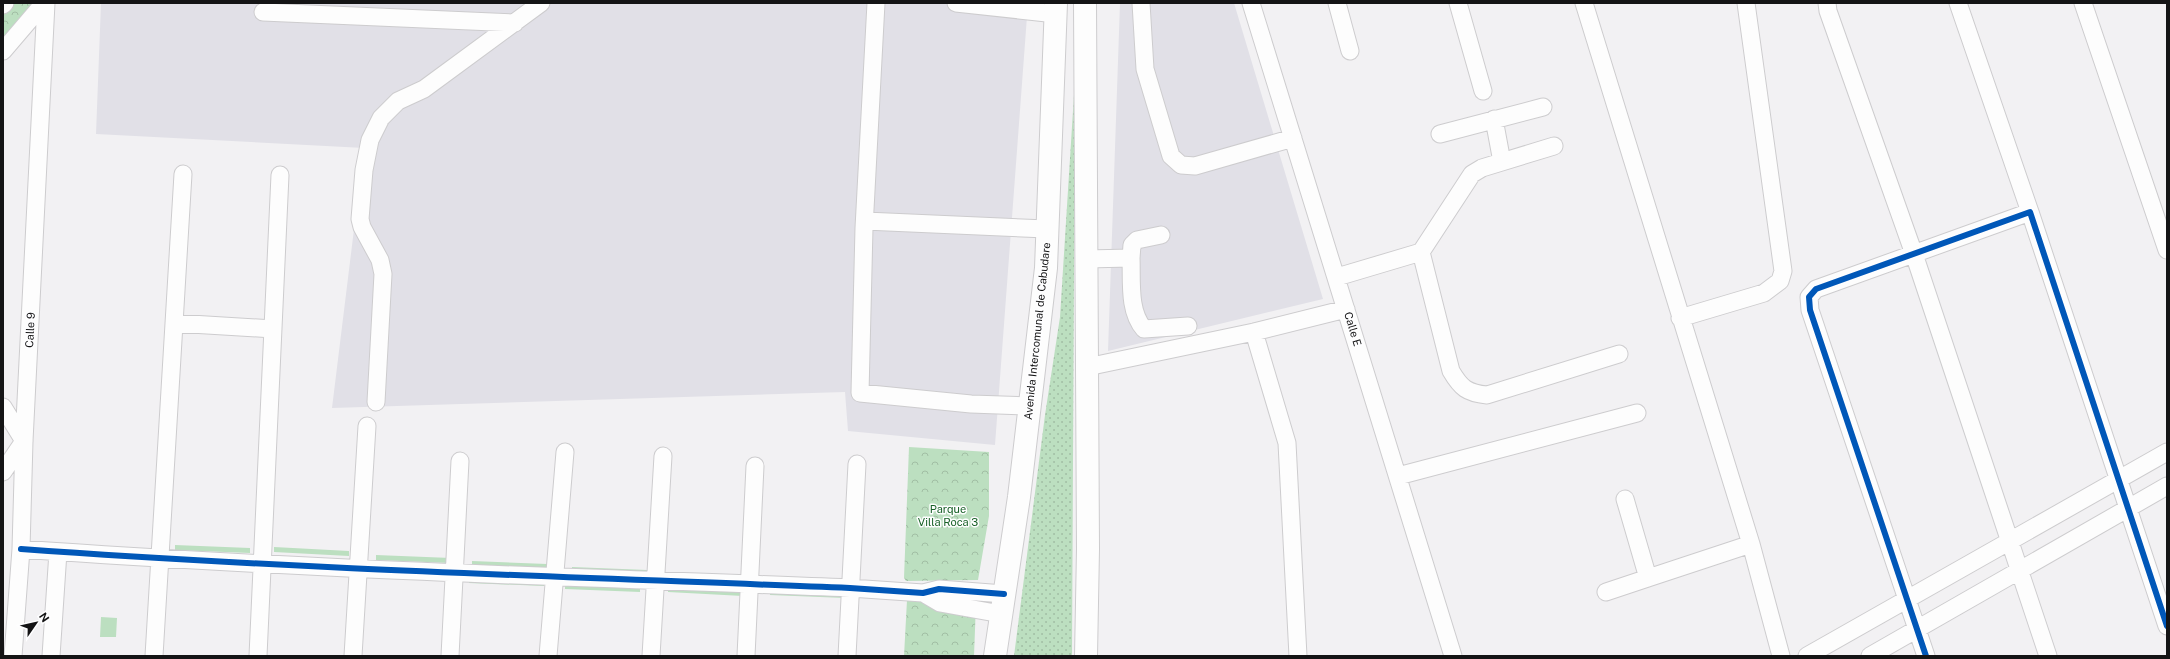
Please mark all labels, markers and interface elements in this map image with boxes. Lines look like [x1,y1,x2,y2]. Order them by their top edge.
street label: Avenida Intercomunal de Cabudare [1022,242,1052,420]
street label: Calle E [1342,310,1364,348]
street label: Calle 9 [23,312,37,348]
park label: Parque Villa Roca 3 [918,503,978,528]
north arrow [16,603,56,643]
text: N [37,610,52,624]

